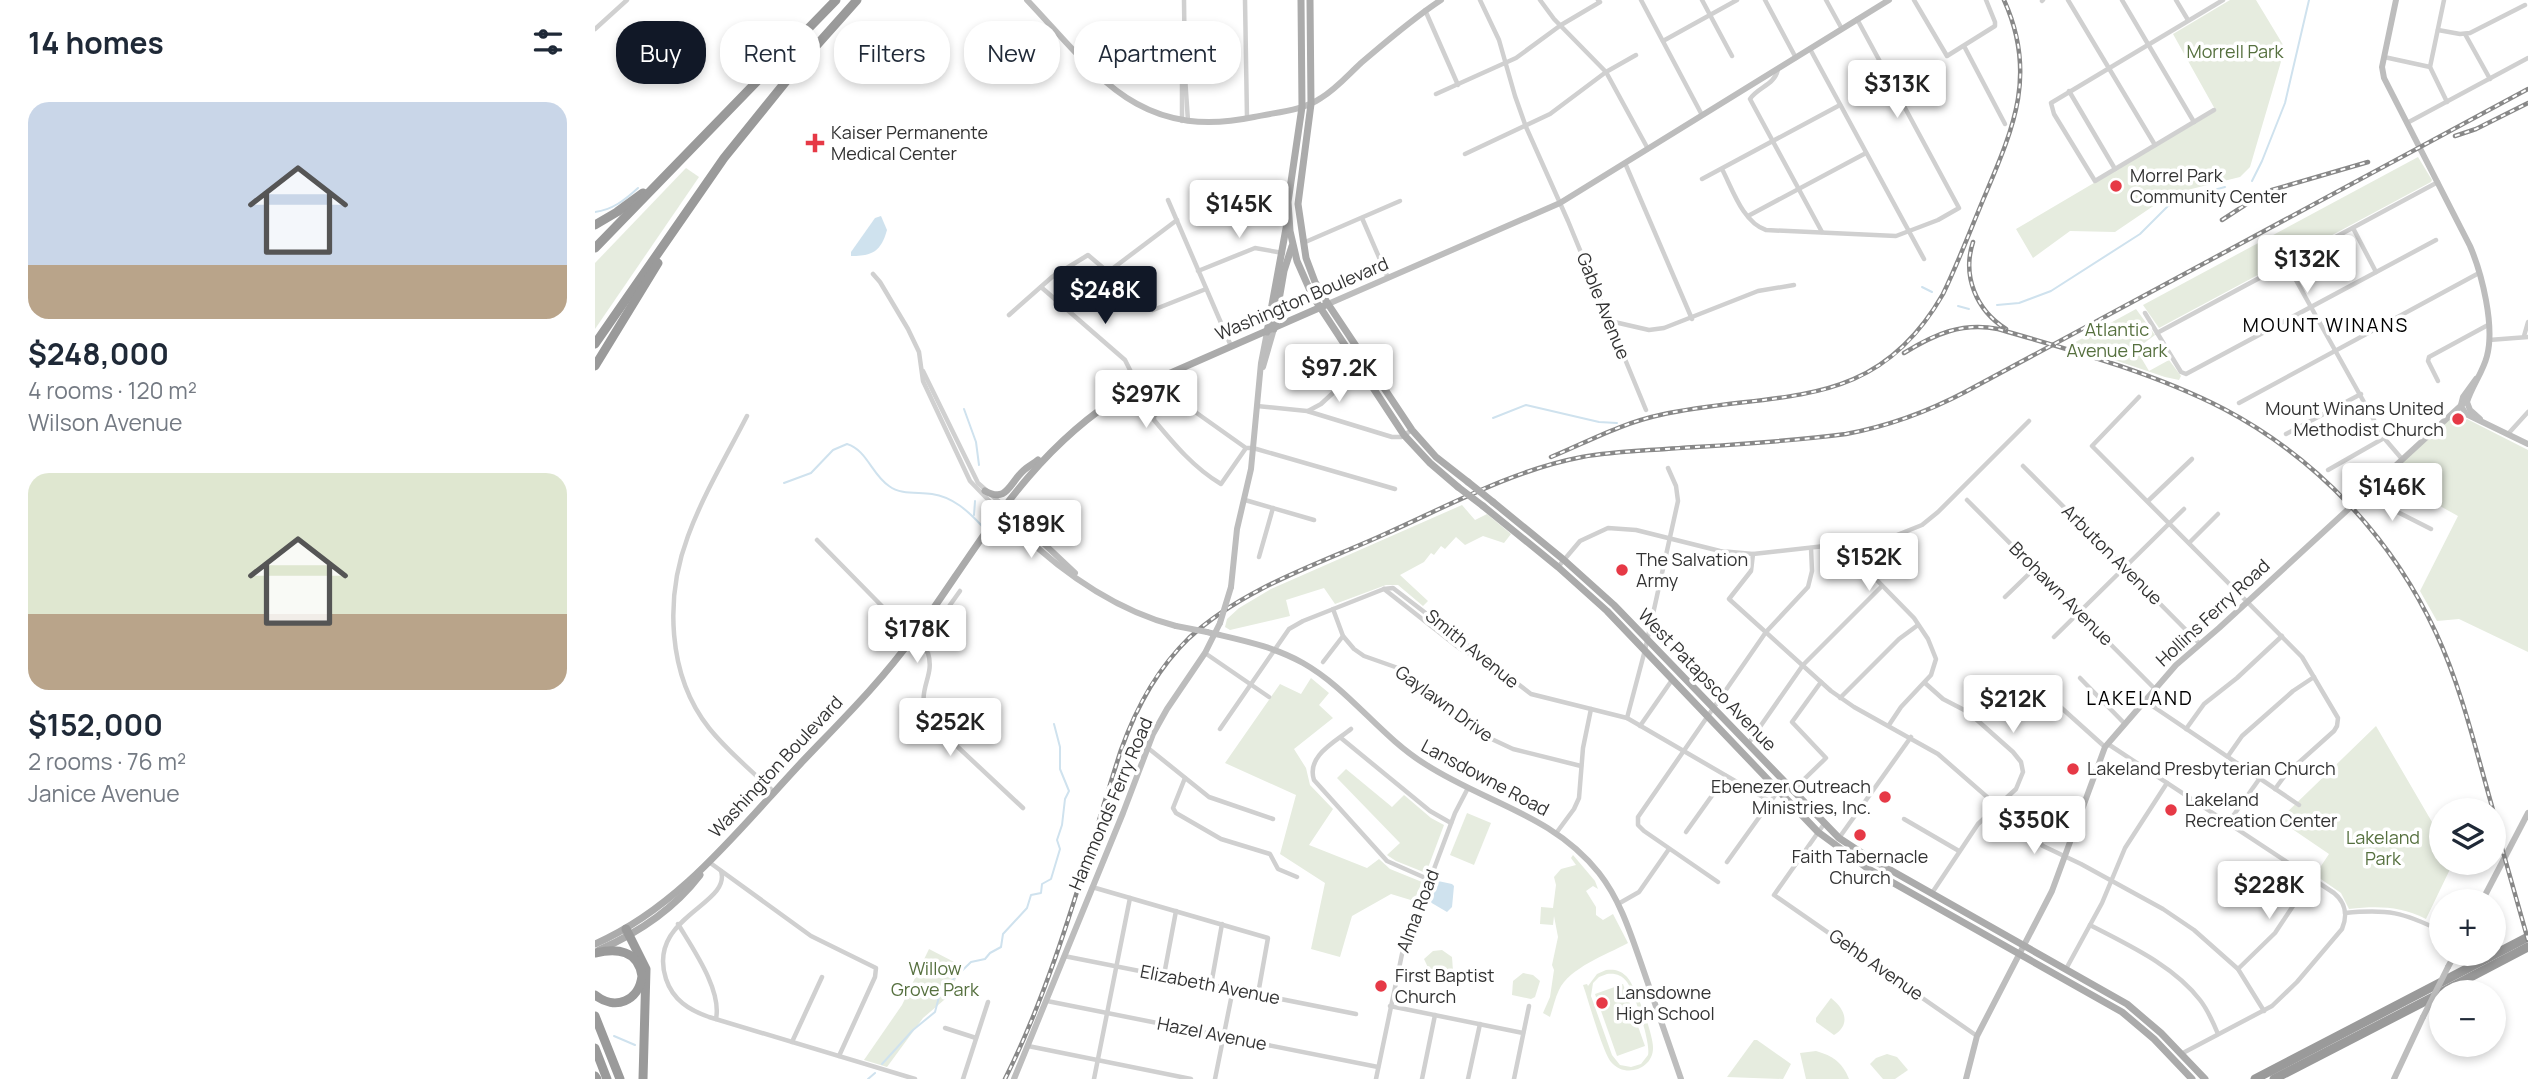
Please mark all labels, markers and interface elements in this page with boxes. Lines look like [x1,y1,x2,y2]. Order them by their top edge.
chip: Buy [616,21,706,84]
chip: Rent [720,21,820,84]
chip: Filters [834,21,950,84]
chip: New [964,21,1060,84]
chip: Apartment [1074,21,1241,84]
text: 14 homes [28,22,164,63]
icon: filters [529,23,567,61]
park label: Morrell Park [2187,39,2285,63]
pin: $313K [1848,60,1946,120]
text: $313K [1864,67,1930,99]
place label: Kaiser Permanente Medical Center [831,120,988,165]
marker: Kaiser Permanente Medical Center [805,133,825,153]
icon: home [235,147,361,273]
place label: Morrel Park Community Center [2130,163,2288,208]
marker: Morrel Park Community Center [2108,178,2124,194]
pin: $145K [1190,180,1288,240]
text: $145K [1206,187,1272,219]
pin: $132K [2258,236,2356,295]
text: $132K [2274,242,2340,274]
street label: Gable Avenue [1572,249,1636,363]
street label: Washington Boulevard [1211,251,1392,345]
pin: $248K [1056,266,1154,326]
text: $248K [1070,273,1140,305]
district label: MOUNT WINANS [2243,312,2409,338]
park label: Atlantic Avenue Park [2066,317,2169,362]
text: $248,000 [28,333,169,374]
pin: $97.2K [1282,344,1396,404]
text: $97.2K [1301,351,1377,383]
pin: $297K [1097,370,1195,430]
text: 4 rooms · 120 m² [28,374,197,406]
text: $297K [1111,377,1181,409]
place label: Mount Winans United Methodist Church [2265,396,2444,441]
text: Wilson Avenue [28,406,182,438]
marker: Mount Winans United Methodist Church [2450,411,2466,427]
pin: $146K [2343,463,2441,523]
text: $146K [2358,470,2426,502]
street label: Arbuton Avenue [2057,499,2168,610]
pin: $189K [982,500,1080,560]
text: $189K [997,507,1065,539]
icon: home [235,518,361,644]
pin: $152K [1820,534,1918,593]
street label: Brohawn Avenue [2004,536,2119,651]
text: $152K [1836,540,1902,572]
place label: The Salvation Army [1636,547,1748,592]
street label: Hollins Ferry Road [2150,553,2274,671]
marker: The Salvation Army [1614,562,1630,578]
street label: Smith Avenue [1421,603,1524,693]
street label: West Patapsco Avenue [1633,603,1782,756]
pin: $178K [868,606,966,665]
text: $178K [884,612,950,644]
street label: Gaylawn Drive [1391,659,1498,747]
pin: $212K [1964,676,2062,735]
text: $212K [1980,682,2046,714]
district label: LAKELAND [2086,685,2194,711]
street label: Washington Boulevard [703,690,847,842]
pin: $252K [901,698,999,758]
text: $152,000 [28,704,163,745]
text: $252K [915,705,985,737]
street label: Hammonds Ferry Road [1063,713,1157,894]
street label: Lansdowne Road [1417,733,1554,821]
text: 2 rooms · 76 m² [28,745,186,777]
place label: Lakeland Presbyterian Church [2087,756,2336,780]
marker: Lakeland Presbyterian Church [2065,761,2081,777]
place label: Ebenezer Outreach Ministries, Inc. [1711,774,1871,819]
text: Janice Avenue [28,777,180,809]
place label: Lakeland Recreation Center [2185,787,2338,832]
marker: Ebenezer Outreach Ministries, Inc. [1877,789,1893,805]
pin: $350K [1985,796,2083,856]
map controls [2429,798,2506,1057]
button: layers [2429,798,2506,875]
marker: Lakeland Recreation Center [2163,802,2179,818]
text: $350K [1998,803,2070,835]
park label: Lakeland Park [2346,825,2420,870]
marker: Faith Tabernacle Church [1852,827,1868,843]
place label: Faith Tabernacle Church [1792,844,1928,889]
pin: $228K [2220,862,2318,921]
street label: Alma Road [1390,866,1444,956]
text: $228K [2234,868,2304,900]
button: + [2429,889,2506,966]
street label: Gehb Avenue [1825,923,1928,1005]
park label: Willow Grove Park [891,956,980,1001]
street label: Elizabeth Avenue [1138,959,1282,1009]
place label: First Baptist Church [1395,963,1494,1008]
marker: First Baptist Church [1373,978,1389,994]
place label: Lansdowne High School [1616,980,1715,1025]
button: − [2429,980,2506,1057]
marker: Lansdowne High School [1594,995,1610,1011]
street label: Hazel Avenue [1155,1011,1269,1055]

